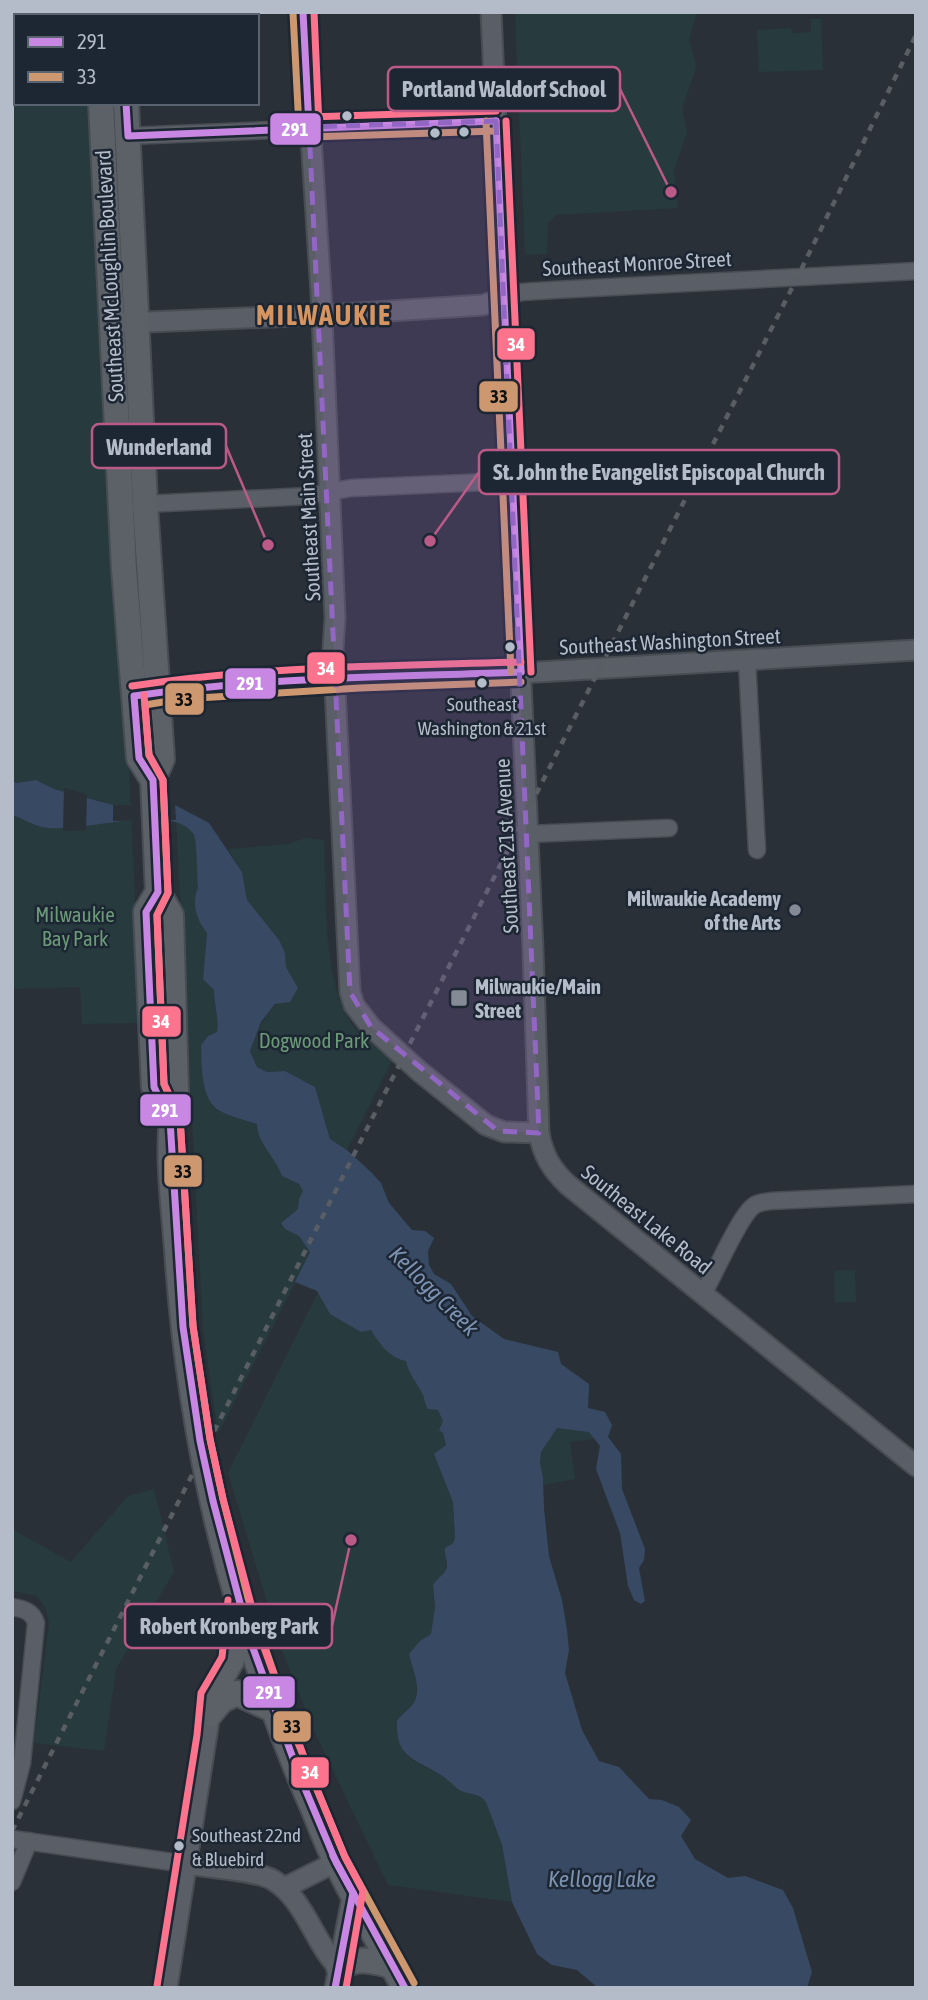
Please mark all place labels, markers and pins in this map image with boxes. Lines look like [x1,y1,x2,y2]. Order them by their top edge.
callout: Portland Waldorf School [388,67,620,111]
unlabelled marker [340,109,354,123]
unlabelled marker [457,125,471,139]
unlabelled marker [428,126,442,140]
callout: Wunderland [92,424,226,468]
callout: St. John the Evangelist Episcopal Church [479,450,839,494]
unlabelled marker [503,640,517,654]
marker: Southeast Washington & 21st [475,676,489,690]
place label: Southeast Washington & 21st [418,693,546,739]
place label: Milwaukie Academy of the Arts [627,886,782,934]
marker: Milwaukie Academy of the Arts [787,902,803,918]
place label: Milwaukie/Main Street [475,974,601,1022]
marker: Milwaukie/Main Street [449,988,469,1008]
callout: Robert Kronberg Park [125,1604,332,1648]
place label: Southeast 22nd & Bluebird [192,1824,301,1870]
marker: Southeast 22nd & Bluebird [172,1839,186,1853]

